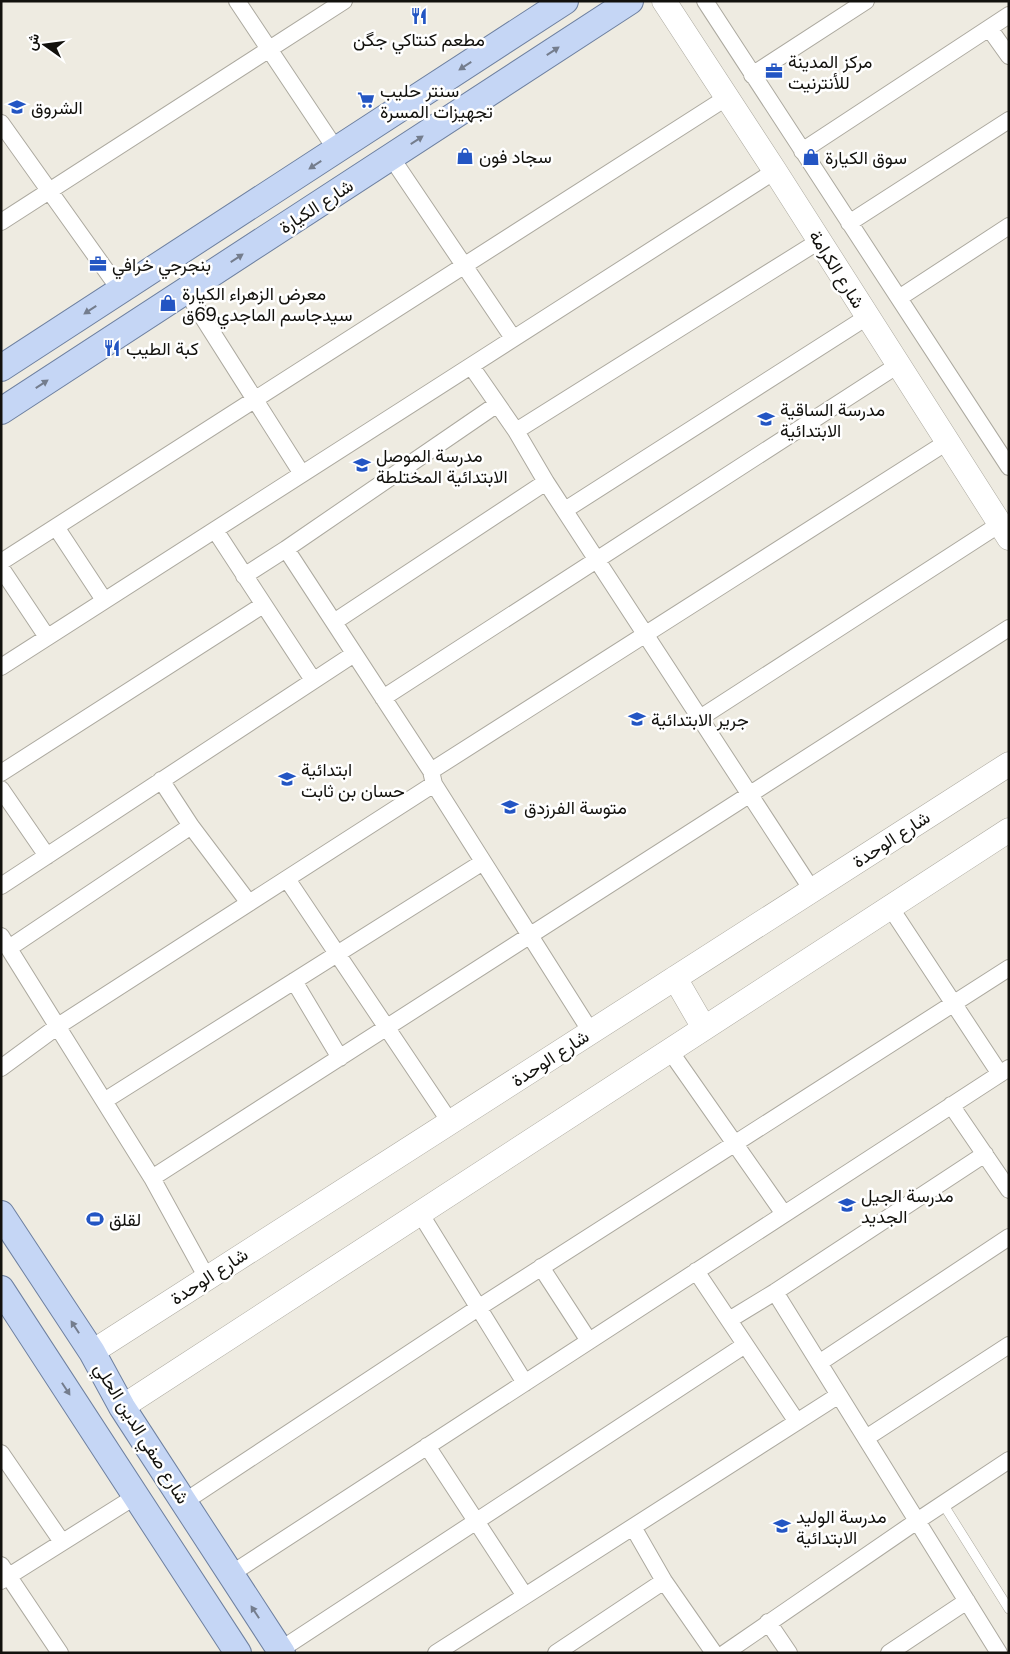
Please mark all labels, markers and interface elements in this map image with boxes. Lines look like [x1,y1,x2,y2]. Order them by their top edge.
restaurant icon: مطعم كنتاكي جگن [409,6,429,26]
north arrow [20,20,70,70]
place label: مطعم كنتاكي جگن [353,29,485,55]
text: ش [23,32,43,52]
one-way arrow [546,47,560,56]
place label: مركز المدينة للأنترنيت [788,51,872,94]
one-way arrow [459,61,472,71]
office icon: مركز المدينة للأنترنيت [764,61,784,81]
place label: سنتر حليب تجهيزات المسرة [380,80,493,123]
supermarket icon: سنتر حليب تجهيزات المسرة [356,90,376,110]
school or university icon: الشروق [7,97,27,117]
place label: الشروق [31,97,83,119]
one-way arrow [410,135,424,145]
shop icon: سجاد فون [455,146,475,166]
place label: سجاد فون [479,146,552,168]
shop icon: سوق الكيارة [801,147,821,167]
place label: سوق الكيارة [825,147,907,169]
one-way arrow [308,160,322,170]
street label: شارع الكيارة [275,174,358,239]
street label: شارع الكرامة [803,226,869,313]
one-way arrow [230,253,244,262]
office icon: بنجرجي خرافي [88,254,108,274]
place label: بنجرجي خرافي [112,254,211,280]
place label: معرض الزهراء الكيارة سيدجاسم الماجدي69ق [182,283,353,330]
shop icon: معرض الزهراء الكيارة سيدجاسم الماجدي69ق [158,293,178,313]
one-way arrow [83,305,97,314]
restaurant icon: كبة الطيب [102,338,122,358]
place label: كبة الطيب [126,338,199,359]
one-way arrow [35,380,49,389]
place label: مدرسة الساقية الابتدائية [780,399,885,441]
school or university icon: مدرسة الساقية الابتدائية [756,409,776,429]
place label: مدرسة الموصل الابتدائية المختلطة [376,445,508,487]
school or university icon: مدرسة الموصل الابتدائية المختلطة [352,455,372,475]
school or university icon: جرير الابتدائية [627,709,647,729]
place label: جرير الابتدائية [651,709,749,731]
place label: ابتدائية حسان بن ثابت [301,759,405,802]
school or university icon: ابتدائية حسان بن ثابت [277,769,297,789]
school or university icon: متوسة الفرزدق [500,797,520,817]
place label: متوسة الفرزدق [524,797,627,819]
street label: شارع الوحدة [848,806,935,873]
street label: شارع الوحدة [507,1025,594,1092]
place label: مدرسة الجيل الجديد [861,1185,954,1227]
school or university icon: مدرسة الجيل الجديد [837,1195,857,1215]
sports icon: لقلق [85,1209,105,1229]
place label: لقلق [109,1209,141,1231]
street label: شارع الوحدة [166,1243,253,1310]
one-way arrow [70,1320,80,1333]
street label: شارع صفي الدين الحلي [86,1359,194,1510]
one-way arrow [61,1382,71,1395]
place label: مدرسة الوليد الابتدائية [796,1506,886,1548]
school or university icon: مدرسة الوليد الابتدائية [772,1516,792,1536]
one-way arrow [250,1605,260,1618]

